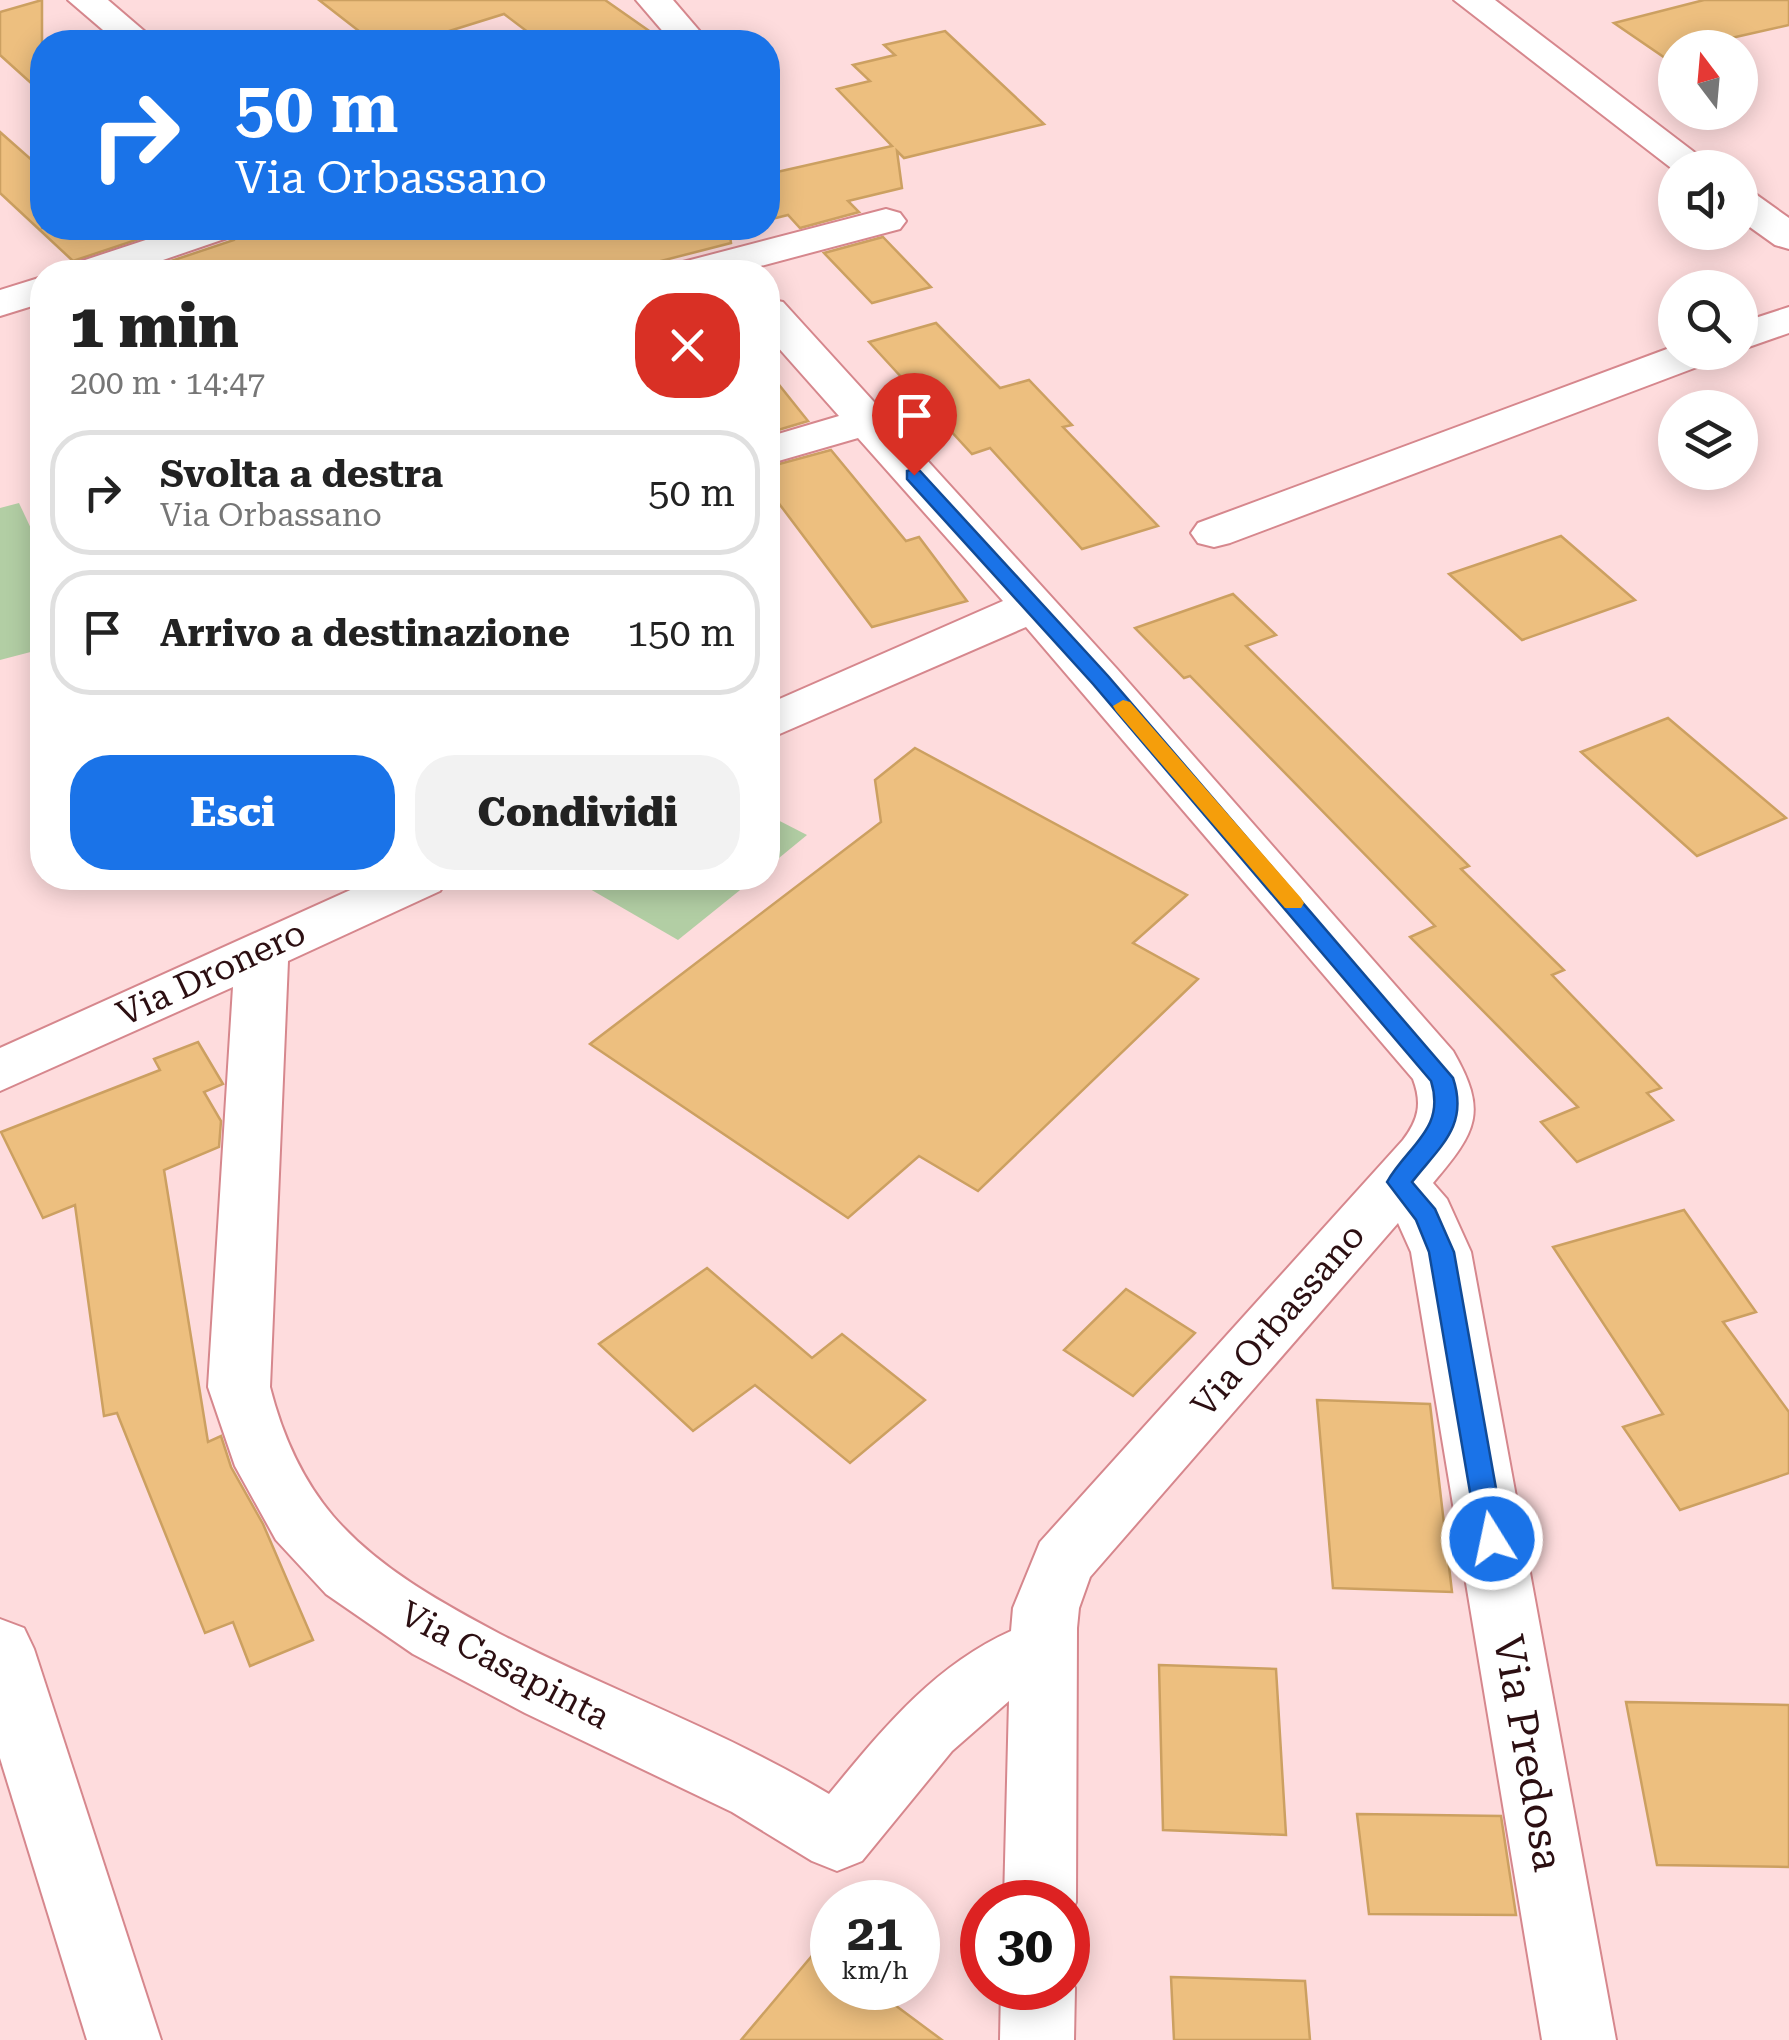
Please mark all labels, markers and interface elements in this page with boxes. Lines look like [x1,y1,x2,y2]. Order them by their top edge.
north arrow [1658,30,1758,130]
map controls [1658,30,1758,490]
text: 50 m [235,67,399,149]
icon: right [70,70,200,200]
button: sound [1658,150,1758,250]
text: Via Orbassano [235,151,547,204]
button: search [1658,270,1758,370]
text: 1 min [70,291,239,362]
button: close [635,293,740,398]
text: 200 m · 14:47 [70,364,265,402]
pin [872,373,957,476]
icon: arrive [887,388,942,443]
button: layers [1658,390,1758,490]
text: Svolta a destra [160,452,443,496]
icon: right [75,465,130,520]
text: 50 m [648,471,735,515]
text: Via Orbassano [160,496,382,534]
icon: arrive [75,605,130,660]
text: Arrivo a destinazione [160,611,570,655]
text: 150 m [627,611,735,655]
button: Esci [70,755,395,870]
button: Condividi [415,755,740,870]
street label: Via Dronero [110,912,312,1035]
street label: Via Orbassano [1183,1215,1373,1425]
position arrow [1440,1487,1544,1591]
street label: Via Casapinta [393,1593,617,1738]
street label: Via Predosa [1484,1631,1573,1875]
speed limit sign: 30 [960,1880,1090,2010]
text: 21 [847,1904,903,1962]
text: km/h [842,1956,908,1985]

